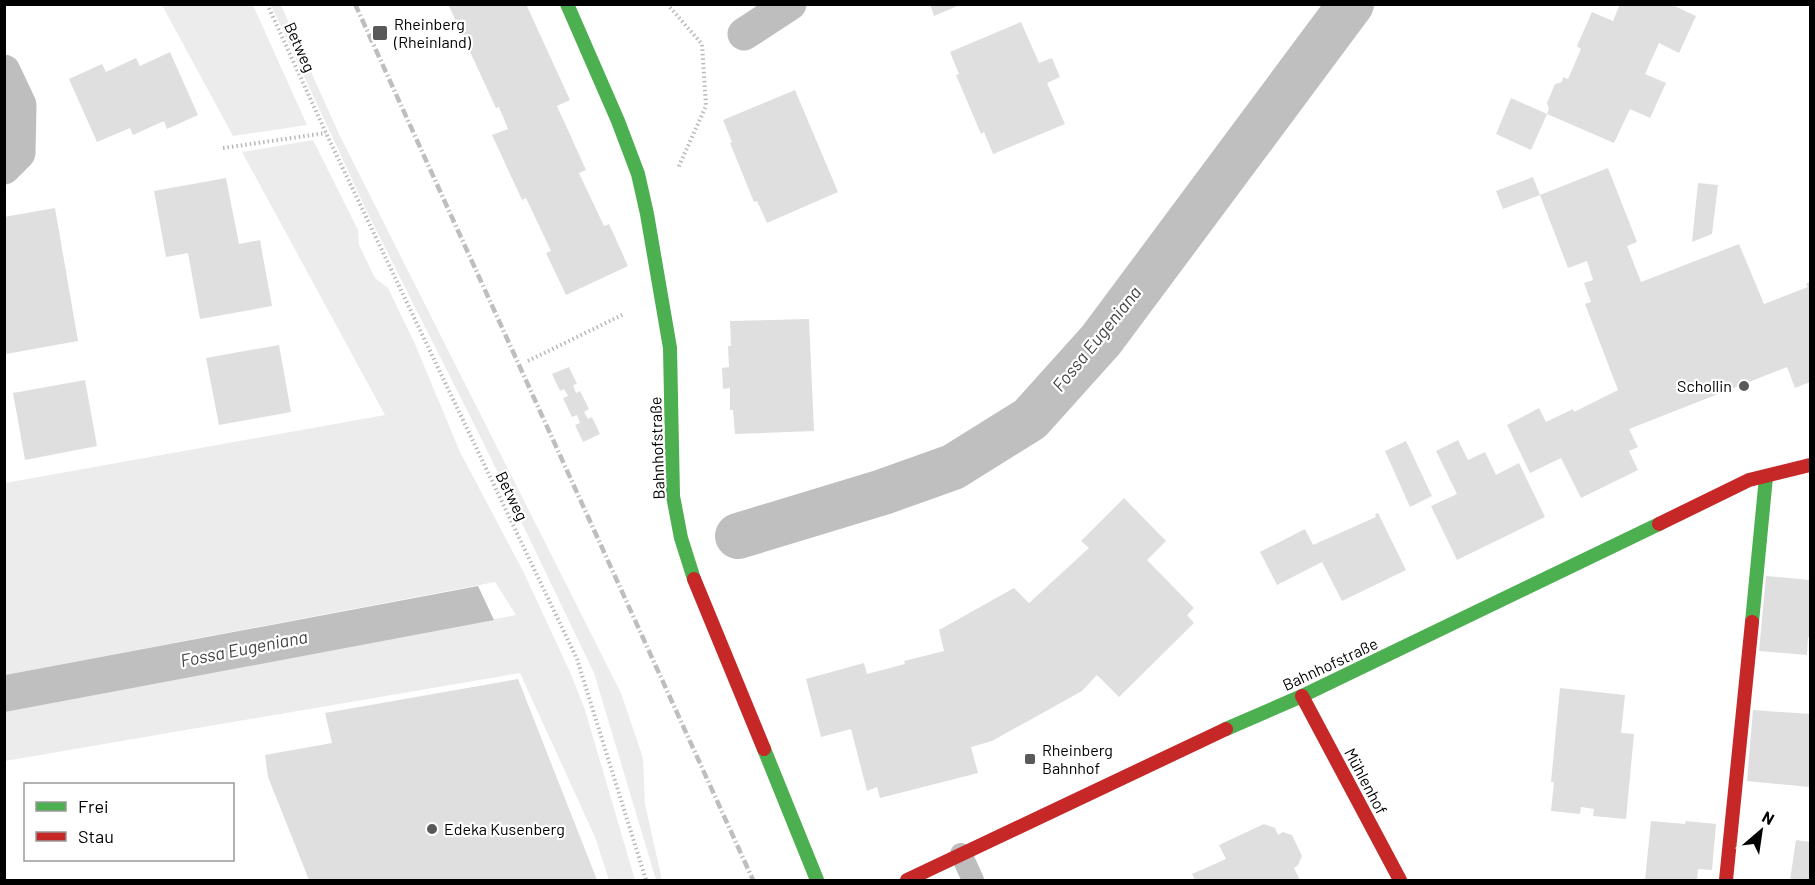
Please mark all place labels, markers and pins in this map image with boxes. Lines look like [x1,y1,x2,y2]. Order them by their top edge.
place label: Rheinberg (Rheinland) [393,14,472,51]
marker: Rheinberg (Rheinland) [371,24,389,42]
place label: Schollin [1677,376,1732,395]
marker: Schollin [1737,379,1751,393]
place label: Rheinberg Bahnhof [1042,740,1113,777]
marker: Rheinberg Bahnhof [1023,752,1037,766]
place label: Edeka Kusenberg [444,819,565,838]
marker: Edeka Kusenberg [425,822,439,836]

